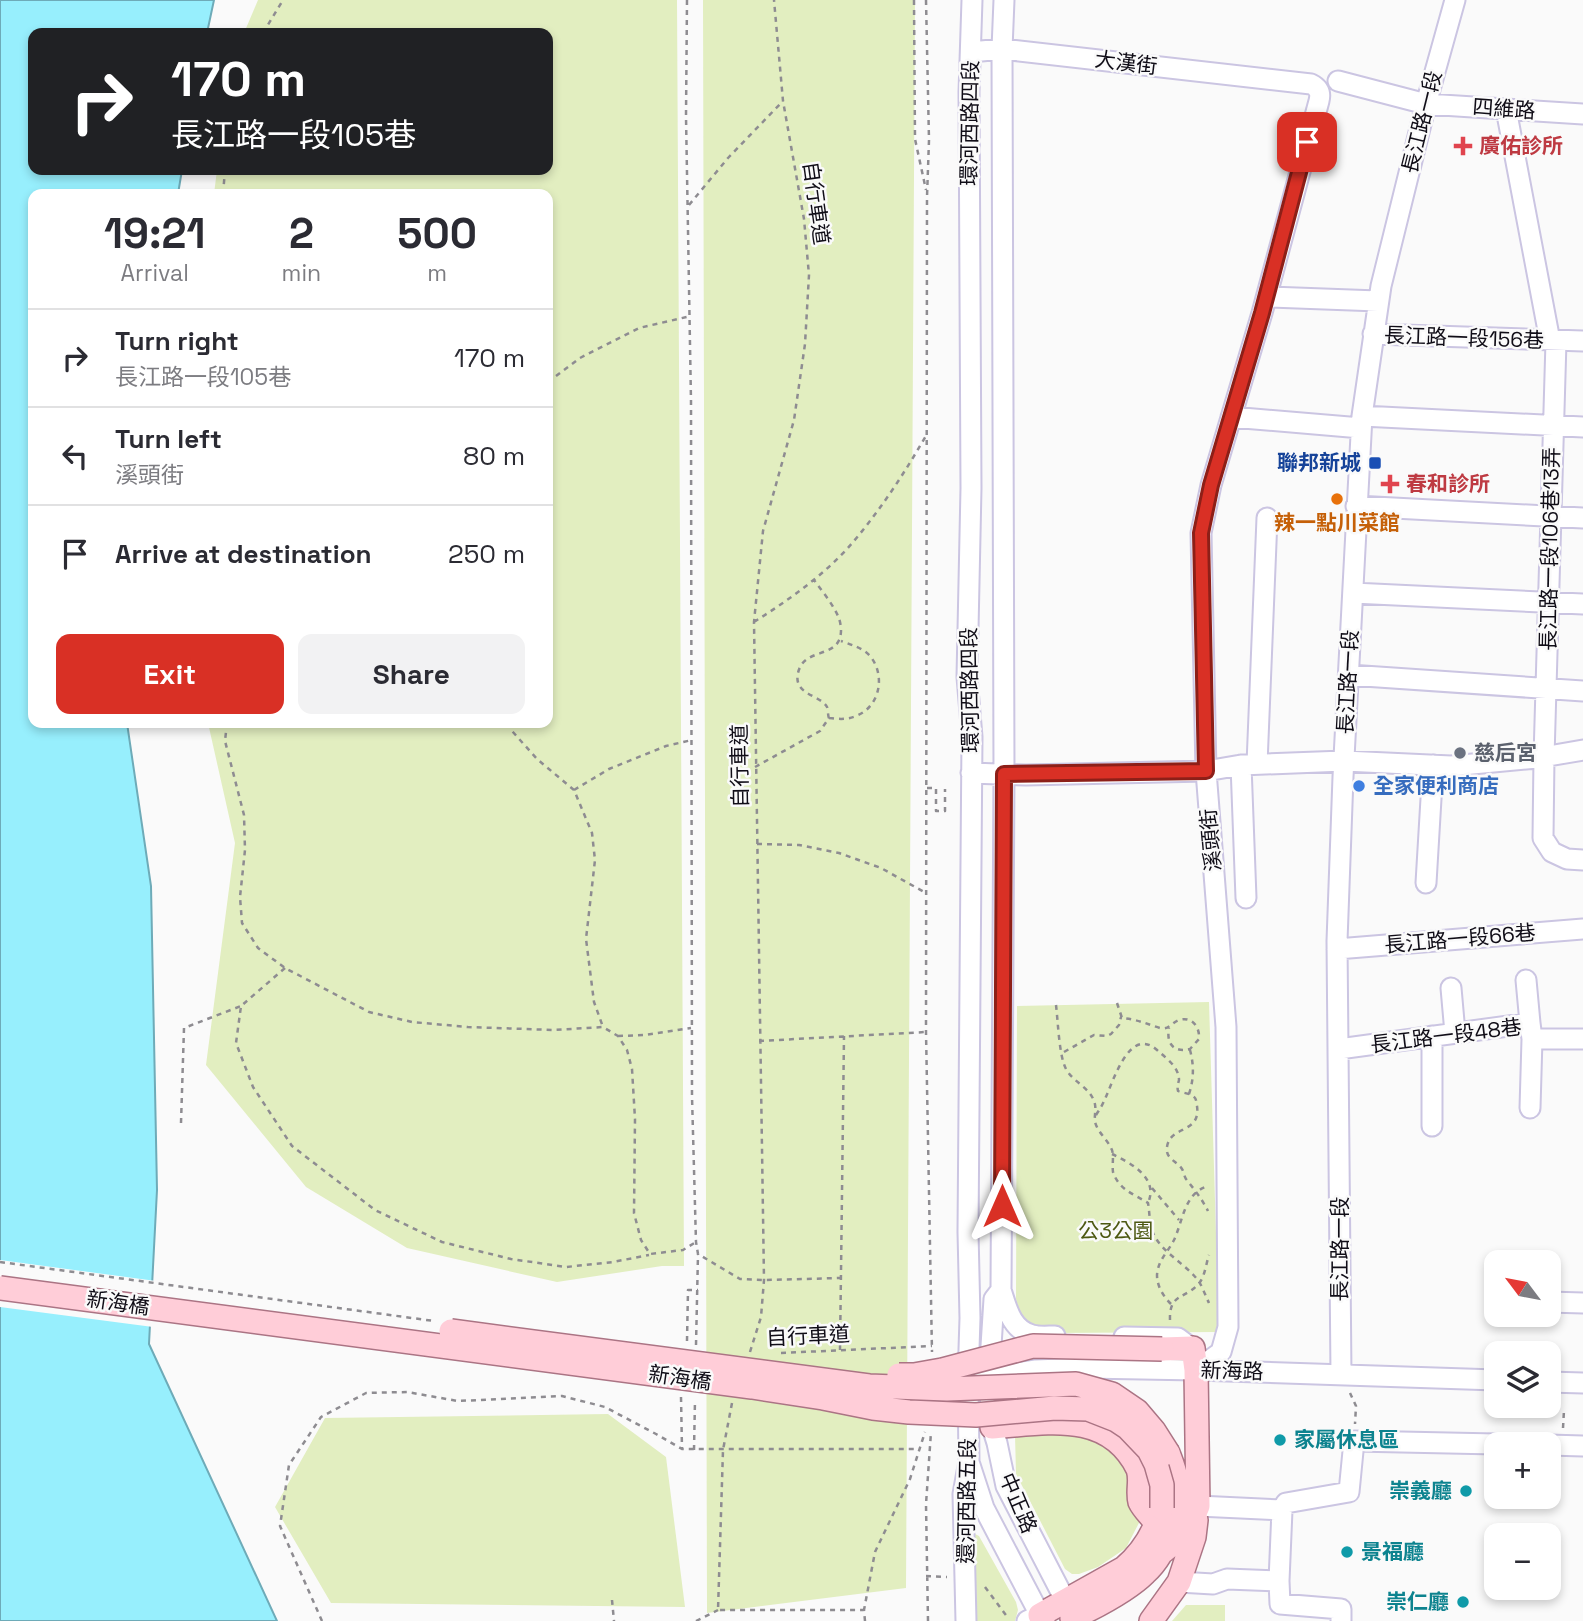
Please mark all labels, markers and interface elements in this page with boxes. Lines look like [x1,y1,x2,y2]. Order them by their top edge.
street label: 大漢街 [1093,45,1159,80]
text: 170 m [171,48,306,110]
icon: right [56,56,147,147]
street label: 環河西路四段 [955,60,984,186]
street label: 長江路一段 [1396,68,1447,176]
street label: 四維路 [1472,93,1536,124]
pin [1277,112,1337,172]
text: 長江路一段105巷 [171,115,416,155]
icon: arrive [1288,123,1326,161]
place label: 廣佑診所 [1479,132,1563,159]
marker: 廣佑診所 [1453,136,1473,156]
street label: 自行車道 [797,159,836,246]
text: 19:21 [104,207,206,260]
text: 2 [289,207,314,260]
text: 500 [397,207,477,260]
text: Arrival [121,258,189,288]
text: min [282,258,321,288]
text: m [427,258,447,288]
street label: 長江路一段156巷 [1383,321,1545,354]
text: Turn right [115,324,239,358]
icon: right [56,339,94,377]
text: 170 m [454,341,525,375]
text: 長江路一段105巷 [115,362,291,392]
text: Turn left [115,422,222,456]
icon: left [56,437,94,475]
text: 80 m [463,439,525,473]
street label: 長江路一段106巷13弄 [1534,447,1565,651]
place label: 聯邦新城 [1277,449,1361,476]
marker: 聯邦新城 [1367,455,1383,471]
text: 溪頭街 [115,460,184,490]
place label: 春和診所 [1406,470,1490,497]
marker: 春和診所 [1380,474,1400,494]
marker: 辣一點川菜館 [1329,491,1345,507]
place label: 辣一點川菜館 [1274,509,1400,536]
icon: arrive [56,535,94,573]
text: Arrive at destination [115,537,372,571]
text: 250 m [448,537,525,571]
street label: 環河西路四段 [955,627,984,753]
street label: 長江路一段 [1331,629,1364,735]
button: Exit [56,634,284,714]
button: Share [298,634,525,714]
street label: 自行車道 [725,724,754,808]
place label: 慈后宮 [1474,739,1537,766]
marker: 慈后宮 [1452,745,1468,761]
place label: 全家便利商店 [1373,772,1499,799]
marker: 全家便利商店 [1351,778,1367,794]
street label: 溪頭街 [1194,807,1227,873]
street label: 長江路一段66巷 [1383,918,1537,959]
street label: 長江路一段48巷 [1369,1013,1523,1058]
position arrow [965,1169,1039,1243]
street label: 長江路一段 [1326,1197,1353,1302]
park label: 公3公園 [1078,1217,1154,1244]
north arrow [1484,1250,1561,1326]
map controls [1484,1250,1561,1600]
street label: 新海橋 [85,1285,151,1320]
street label: 自行車道 [765,1320,851,1351]
button: layers [1484,1341,1561,1418]
street label: 新海路 [1200,1356,1264,1385]
street label: 新海橋 [647,1360,713,1395]
place label: 家屬休息區 [1294,1426,1399,1453]
marker: 家屬休息區 [1272,1432,1288,1448]
button: + [1484,1432,1561,1509]
street label: 還河西路五段 [952,1438,981,1564]
street label: 中正路 [994,1469,1043,1537]
place label: 崇義廳 [1389,1477,1452,1504]
marker: 崇義廳 [1458,1483,1474,1499]
button: − [1484,1523,1561,1600]
place label: 景福廳 [1361,1538,1424,1565]
marker: 景福廳 [1339,1544,1355,1560]
place label: 崇仁廳 [1386,1588,1449,1615]
marker: 崇仁廳 [1455,1594,1471,1610]

